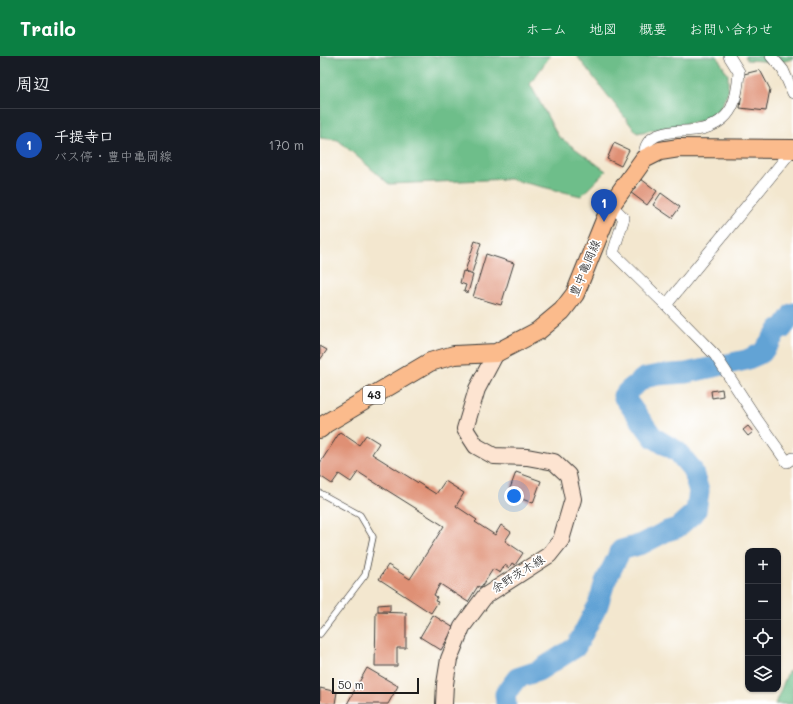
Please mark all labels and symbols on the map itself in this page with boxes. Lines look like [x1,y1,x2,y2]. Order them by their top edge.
pin: 1 [591,189,617,222]
street label: 豊中亀岡線 [565,237,603,298]
road number: 43 [363,386,385,404]
your location [504,486,524,506]
street label: 余野茨木線 [488,550,547,596]
scale bar [332,676,419,695]

